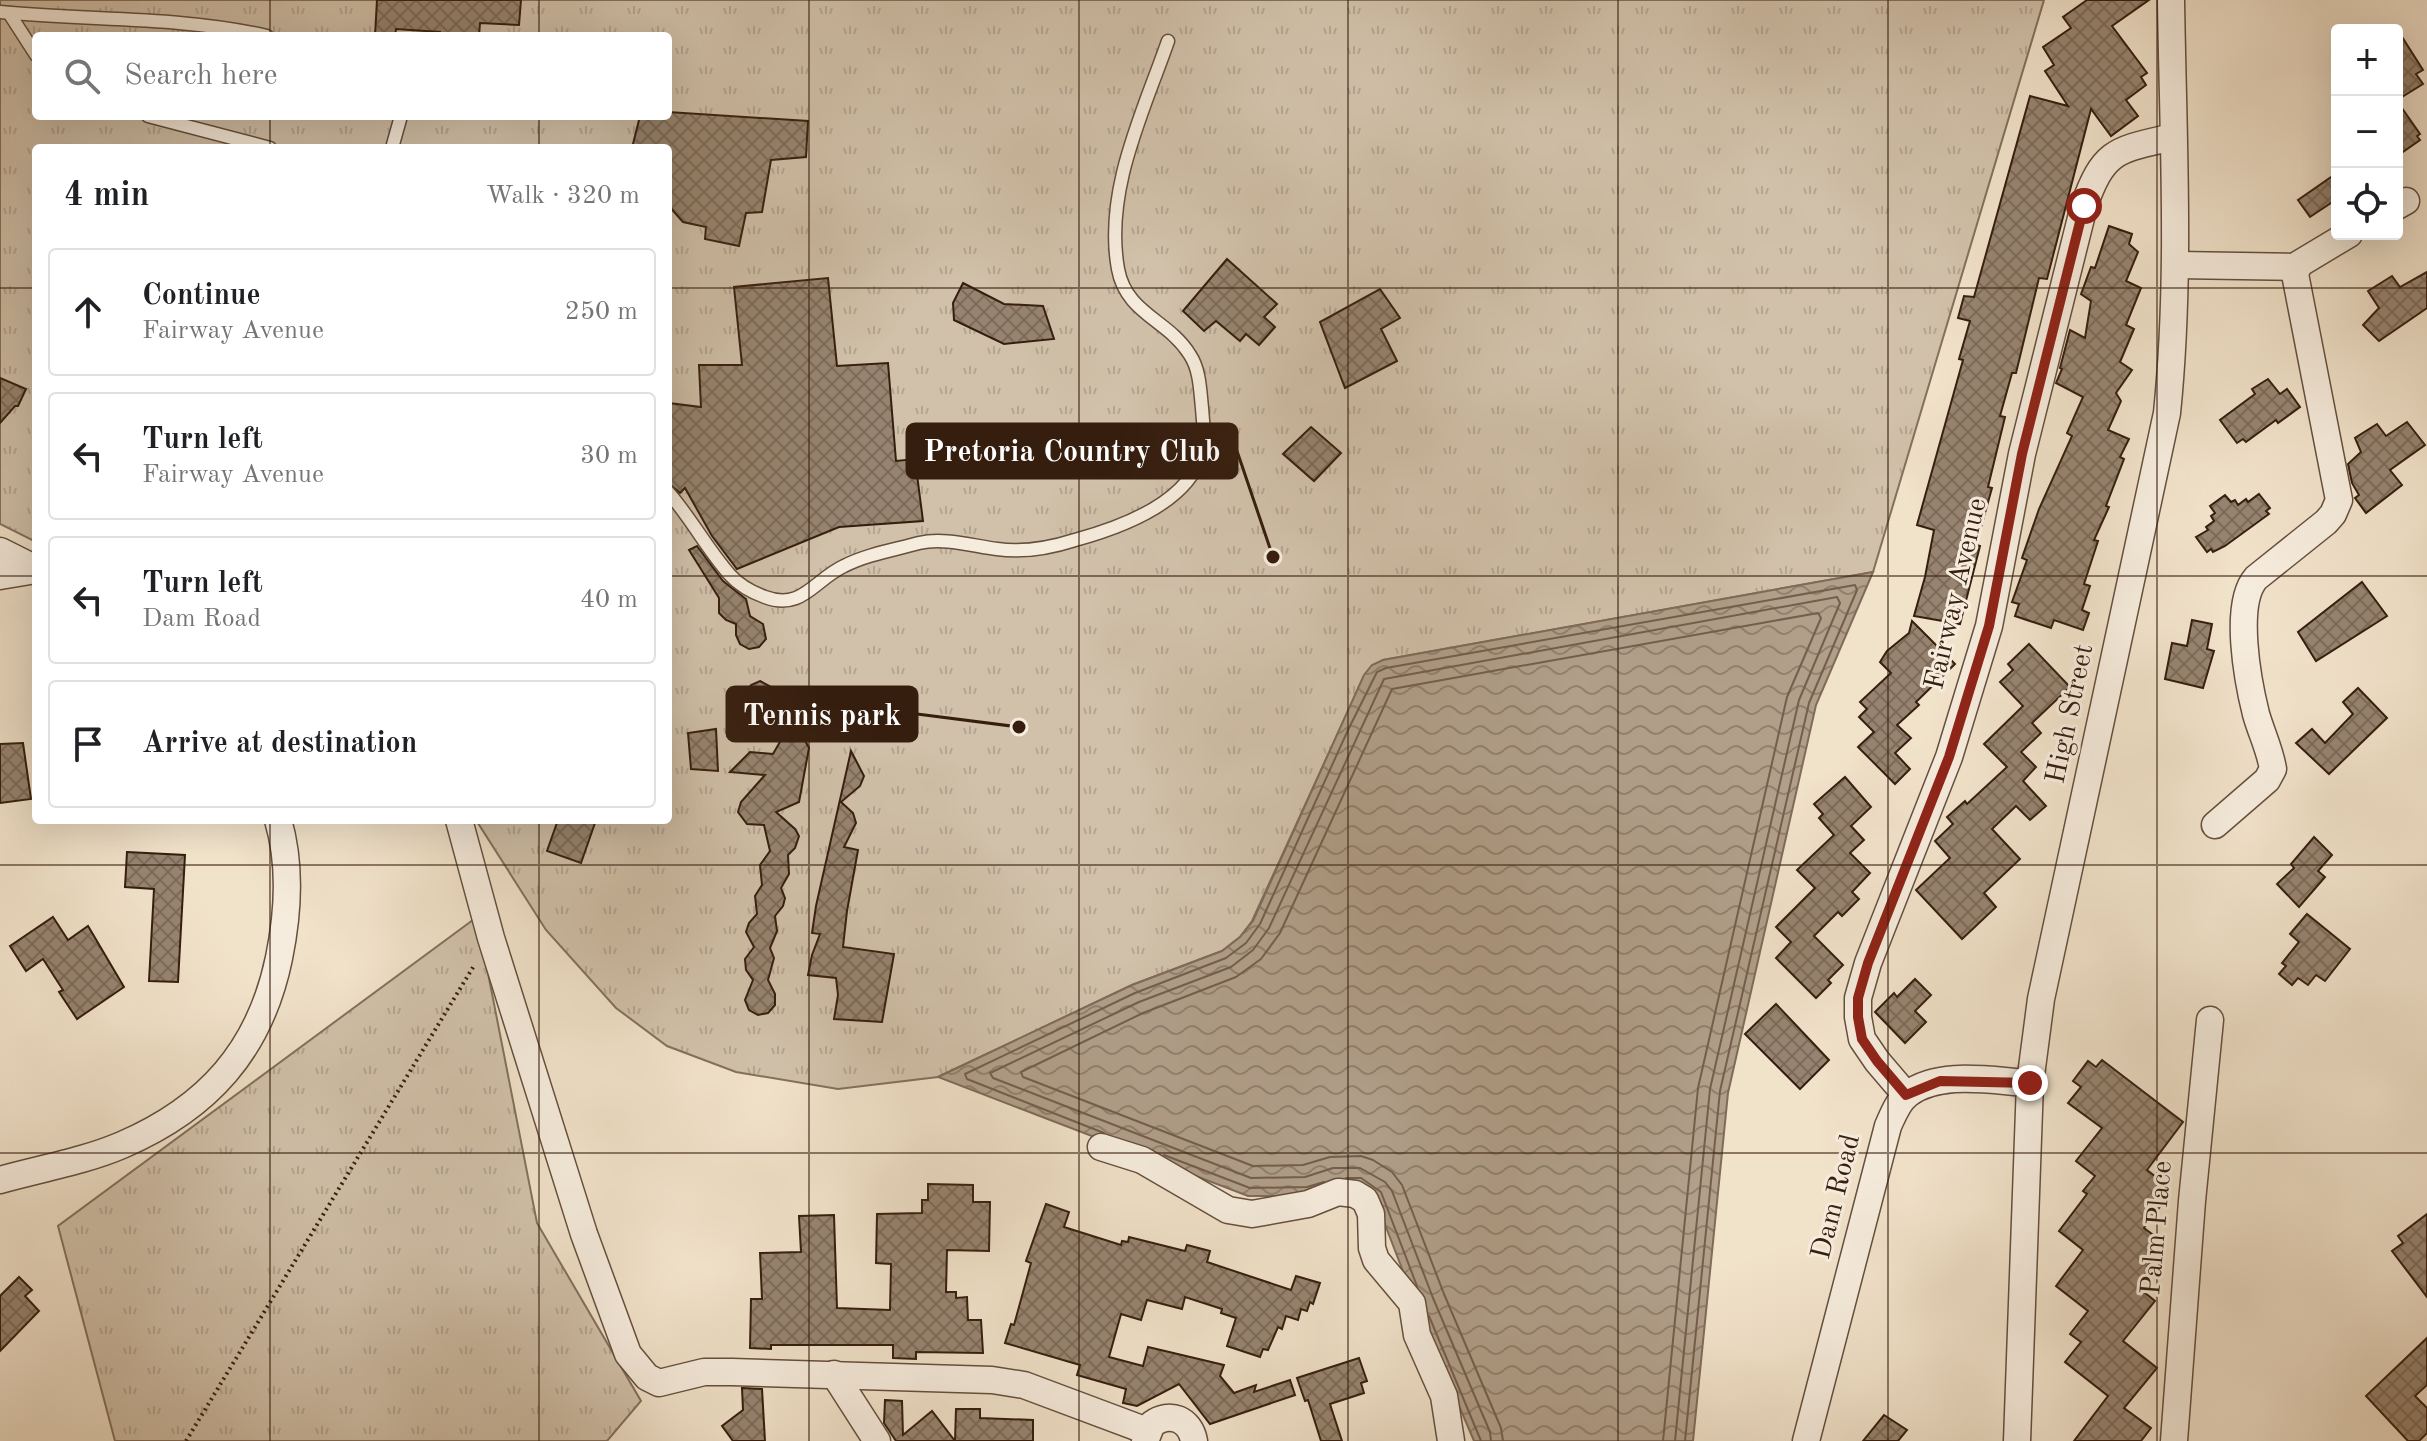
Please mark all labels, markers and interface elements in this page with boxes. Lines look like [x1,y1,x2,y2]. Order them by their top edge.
map controls [2331,24,2403,240]
button: + [2331,24,2403,96]
search box [32,32,672,120]
icon: search [60,54,104,98]
text: Search here [124,61,278,91]
button: − [2331,96,2403,168]
button: locate [2331,168,2403,240]
text: 4 min [64,179,149,213]
text: Walk · 320 m [486,183,640,209]
route start [2066,188,2102,224]
text: Continue [142,281,261,311]
icon: ahead [66,290,110,334]
text: 250 m [565,299,638,325]
text: Fairway Avenue [142,318,324,344]
callout: Pretoria Country Club [907,424,1237,478]
text: Turn left [142,425,263,455]
icon: left [66,434,110,478]
text: Pretoria Country Club [923,438,1221,468]
text: 30 m [580,443,638,469]
text: Fairway Avenue [142,462,324,488]
street label: Fairway Avenue [1921,495,1993,693]
text: Turn left [142,569,263,599]
icon: left [66,578,110,622]
text: 40 m [580,587,638,613]
text: Dam Road [142,606,261,632]
street label: High Street [2043,642,2099,786]
callout: Tennis park [727,687,917,741]
text: Tennis park [743,702,902,732]
icon: arrive [66,722,110,766]
text: Arrive at destination [142,729,417,759]
route end [2012,1065,2048,1101]
street label: Dam Road [1808,1131,1866,1263]
street label: Palm Place [2138,1160,2178,1296]

